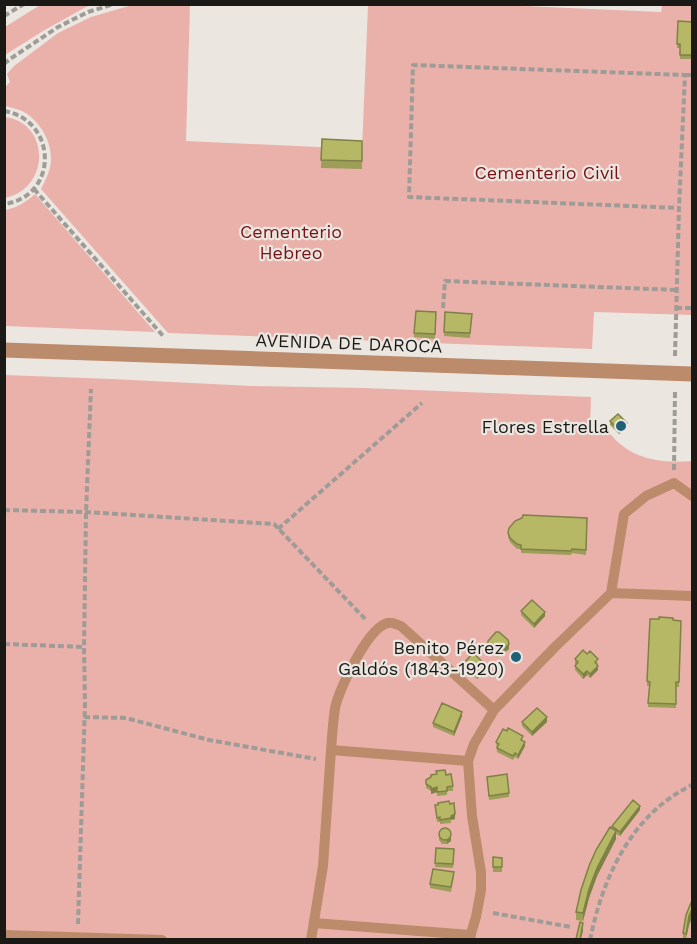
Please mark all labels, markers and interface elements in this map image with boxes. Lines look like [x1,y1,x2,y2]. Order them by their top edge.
park label: Cementerio Civil [474,162,620,183]
park label: Cementerio Hebreo [240,221,342,263]
street label: AVENIDA DE DAROCA [255,329,443,357]
place label: Flores Estrella [481,416,609,437]
marker: Flores Estrella [614,419,628,433]
place label: Benito Pérez Galdós (1843-1920) [338,637,504,679]
marker: Benito Pérez Galdós (1843-1920) [509,650,523,664]

